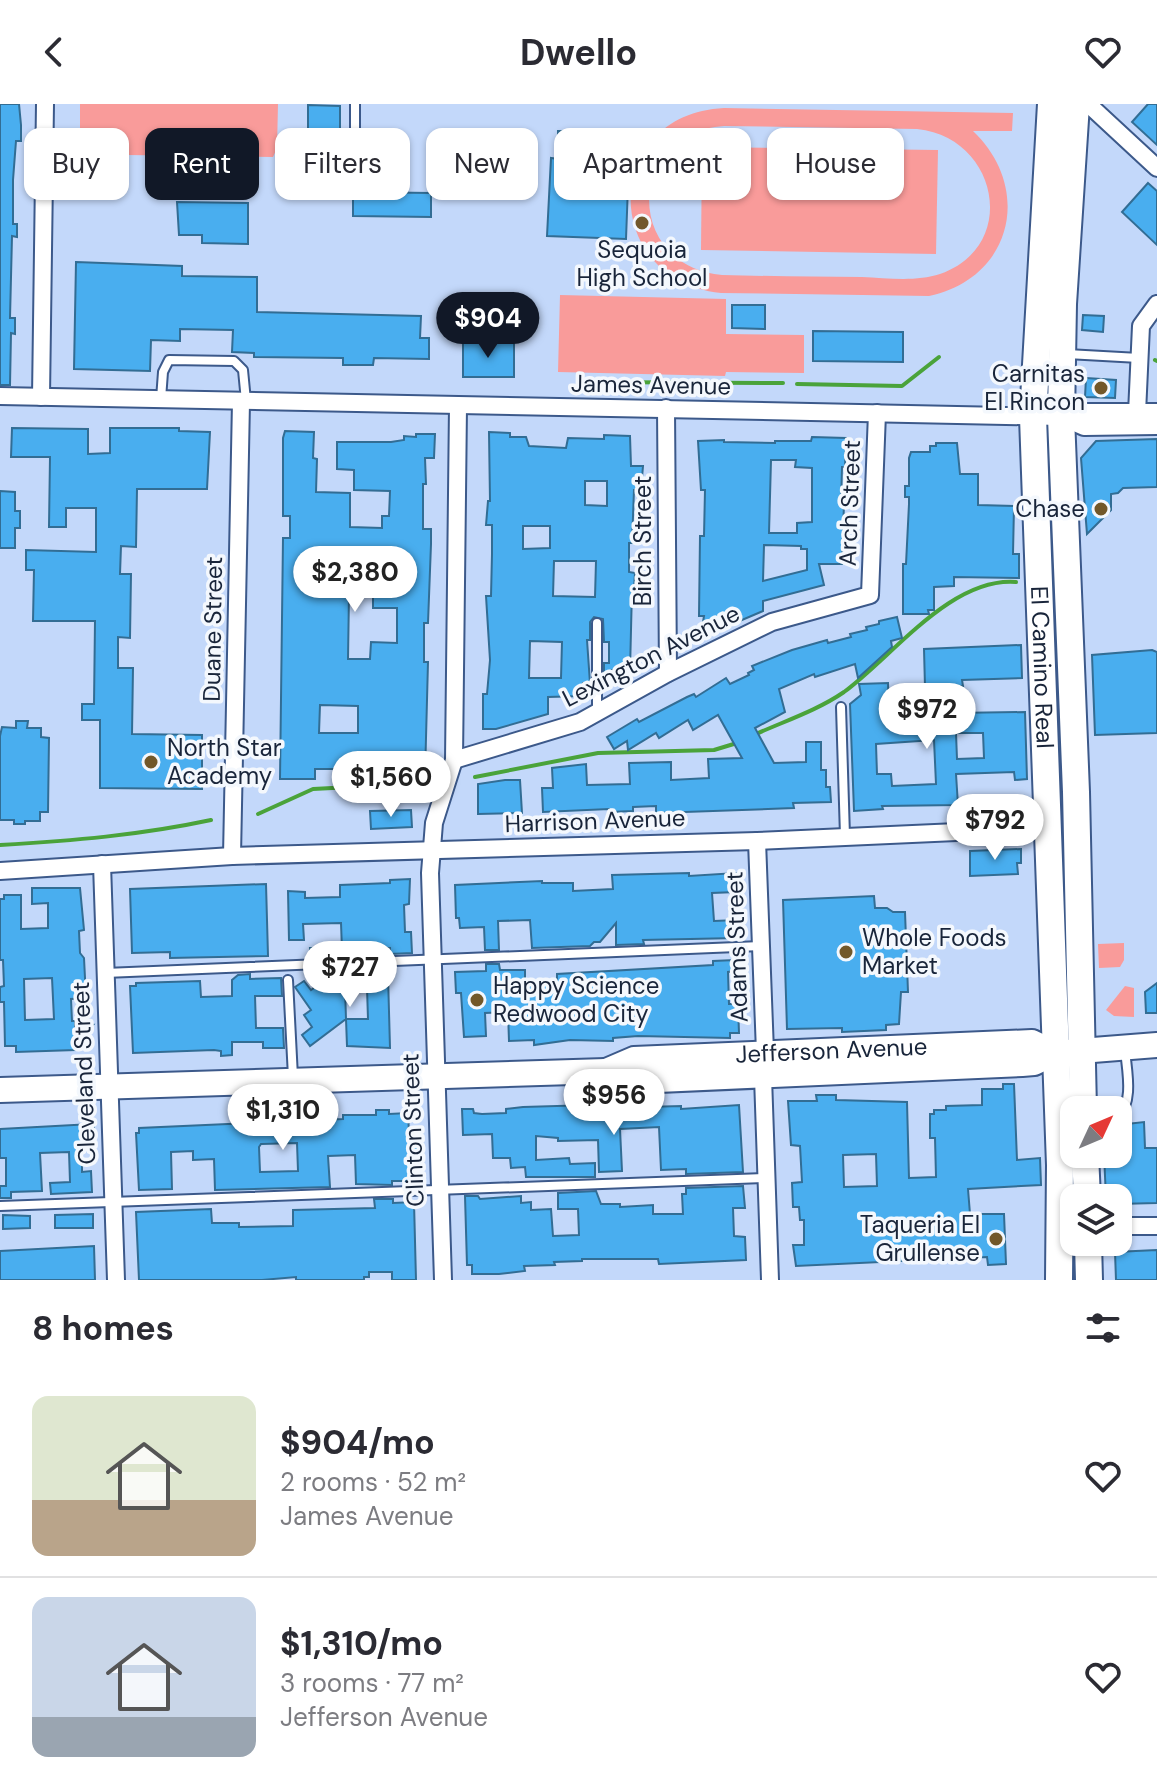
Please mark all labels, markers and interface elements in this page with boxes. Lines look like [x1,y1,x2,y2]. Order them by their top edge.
text: Dwello [520,29,637,76]
icon: back [32,30,76,74]
icon: heart [1081,30,1125,74]
chip: Buy [24,128,129,200]
chip: Rent [145,128,259,200]
chip: Filters [275,128,410,200]
chip: New [426,128,538,200]
chip: Apartment [554,128,751,200]
chip: House [767,128,904,200]
marker: Sequoia High School [633,214,651,232]
place label: Sequoia High School [577,234,707,293]
pin: $904 [441,292,535,360]
text: $904 [454,301,522,335]
place label: Carnitas El Rincon [984,358,1085,417]
street label: James Avenue [571,368,731,401]
marker: Carnitas El Rincon [1092,379,1110,397]
street label: Arch Street [832,439,867,567]
street label: Birch Street [627,476,658,606]
place label: Chase [1015,493,1085,524]
marker: Chase [1092,500,1110,518]
pin: $2,380 [290,546,420,614]
text: $2,380 [311,555,399,589]
street label: Duane Street [196,556,229,702]
street label: El Camino Real [1024,585,1061,749]
street label: Lexington Avenue [557,597,745,714]
pin: $972 [880,683,974,751]
text: $972 [897,692,957,726]
place label: North Star Academy [167,732,282,791]
pin: $1,560 [326,751,456,819]
marker: North Star Academy [142,753,160,771]
text: $1,560 [350,760,432,794]
pin: $792 [948,794,1042,862]
street label: Harrison Avenue [504,802,686,839]
text: $792 [965,803,1025,837]
street label: Adams Street [718,871,755,1023]
place label: Whole Foods Market [862,922,1007,981]
pin: $727 [303,941,397,1009]
marker: Whole Foods Market [837,943,855,961]
text: $727 [321,950,379,984]
place label: Happy Science Redwood City [493,970,659,1029]
street label: Cleveland Street [65,981,102,1165]
marker: Happy Science Redwood City [468,991,486,1009]
street label: Jefferson Avenue [735,1030,928,1070]
street label: Clinton Street [394,1053,431,1207]
pin: $956 [567,1069,661,1137]
text: $956 [582,1078,646,1112]
pin: $1,310 [218,1084,348,1152]
text: $1,310 [246,1093,320,1127]
north arrow [1060,1096,1132,1168]
map controls [1060,1096,1132,1256]
button: layers [1060,1184,1132,1256]
place label: Taqueria El Grullense [860,1209,980,1268]
marker: Taqueria El Grullense [987,1230,1005,1248]
text: 8 homes [32,1306,174,1351]
icon: filters [1081,1306,1125,1350]
text: $904/mo [280,1420,435,1465]
icon: home [96,1428,192,1524]
icon: heart [1081,1454,1125,1498]
text: 2 rooms · 52 m² [280,1465,466,1499]
text: James Avenue [280,1499,453,1533]
text: $1,310/mo [280,1621,443,1666]
icon: home [96,1629,192,1725]
icon: heart [1081,1655,1125,1699]
text: 3 rooms · 77 m² [280,1666,464,1700]
text: Jefferson Avenue [280,1700,488,1734]

